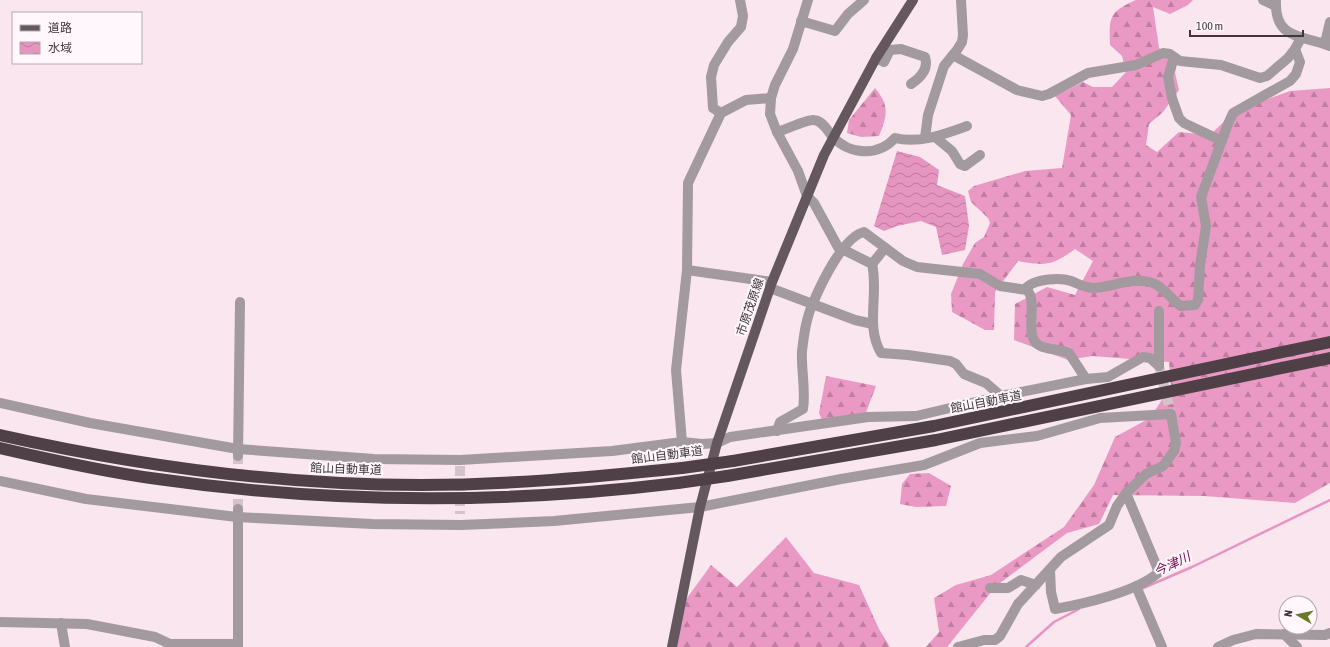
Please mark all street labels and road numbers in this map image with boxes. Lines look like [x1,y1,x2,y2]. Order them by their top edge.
street label: 市原茂原線 [734,276,766,338]
street label: 館山自動車道 [949,388,1023,416]
street label: 館山自動車道 [630,444,704,466]
street label: 館山自動車道 [310,461,382,477]

